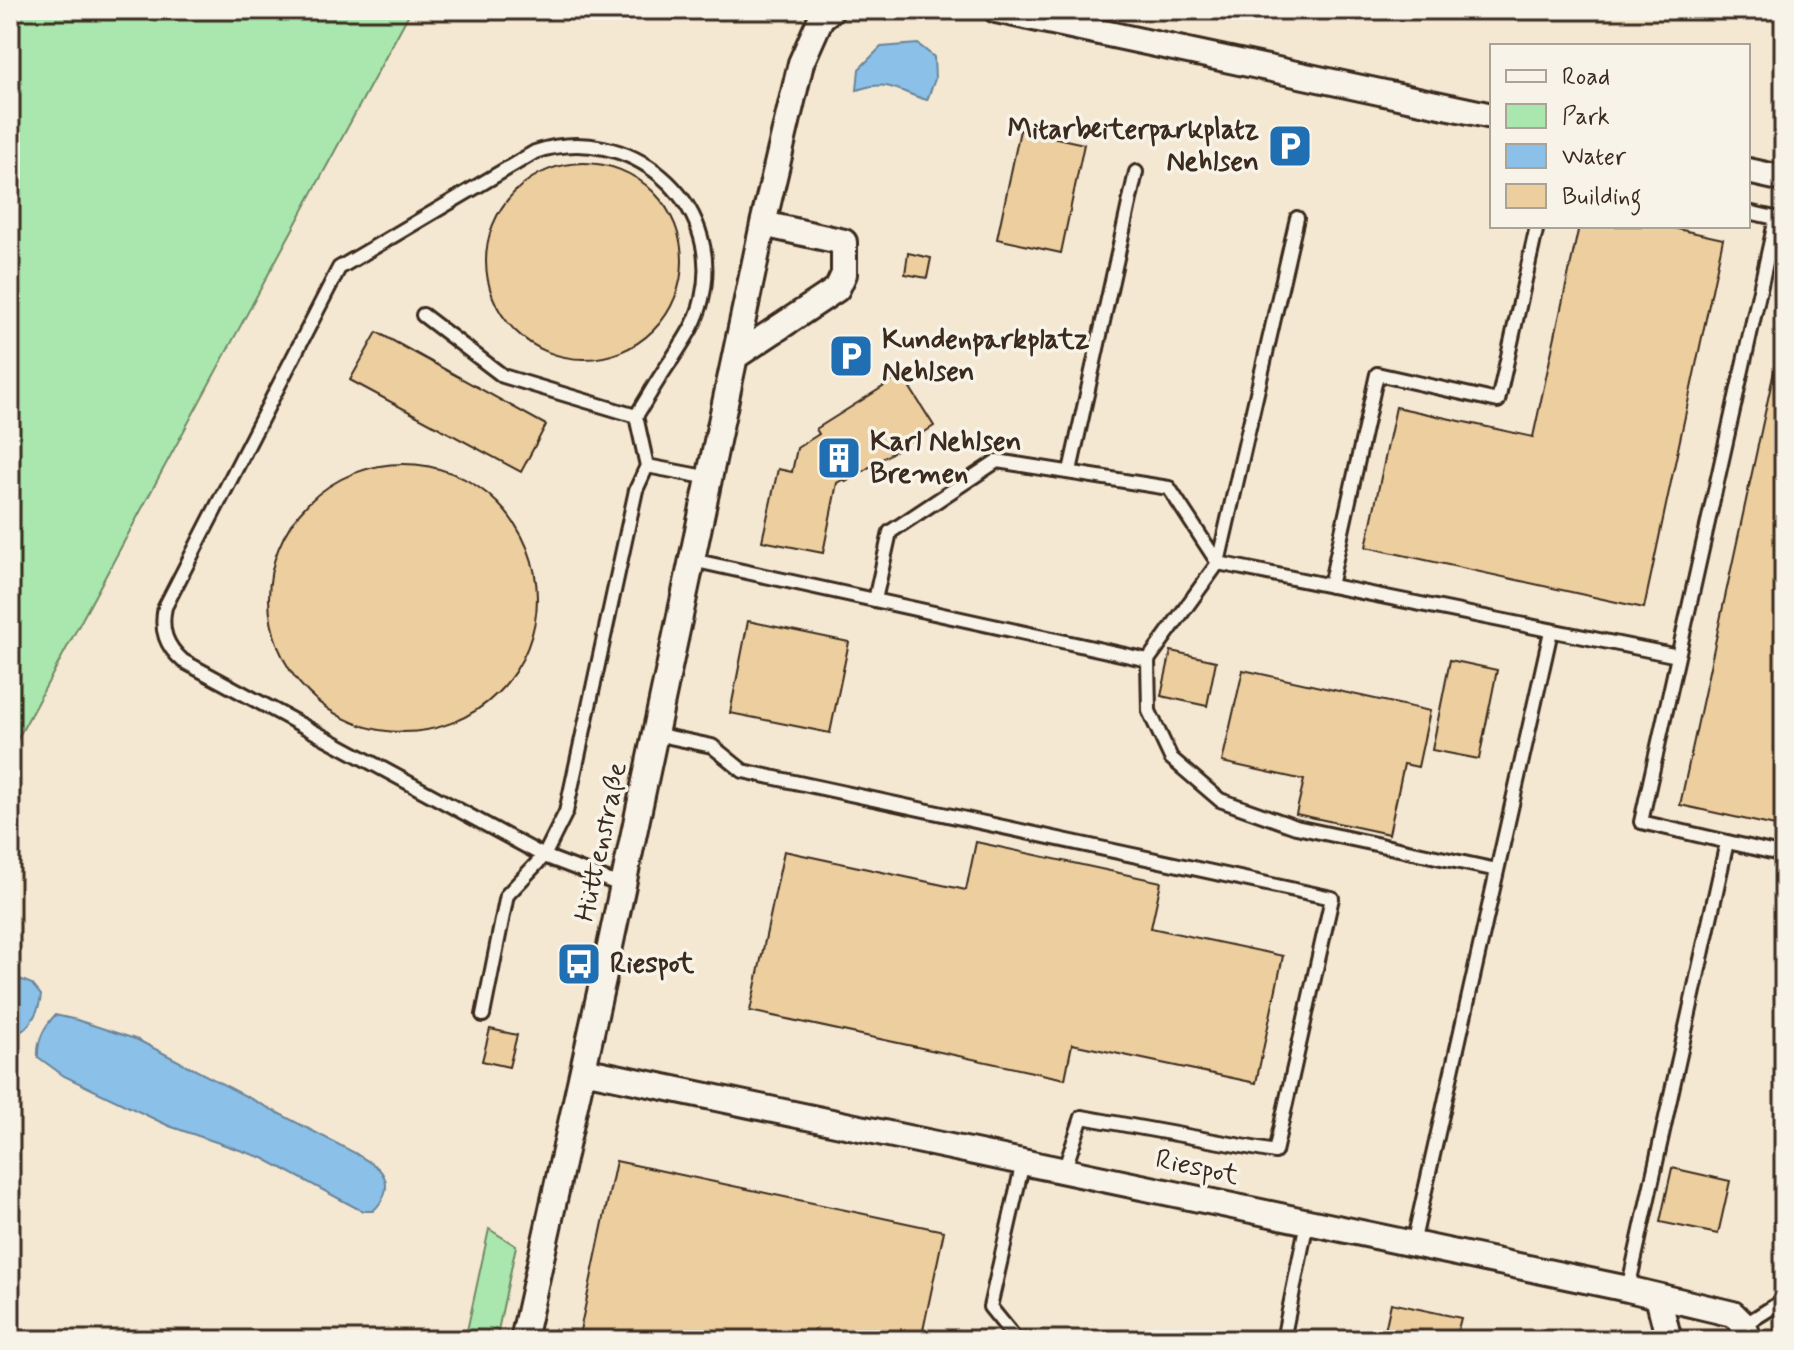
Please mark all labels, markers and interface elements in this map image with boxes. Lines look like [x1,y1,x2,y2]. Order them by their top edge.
legend [1490,44,1750,228]
text: Road [1562,62,1610,93]
text: Park [1562,102,1610,133]
place label: Mitarbeiterparkplatz Nehlsen [1007,112,1259,181]
parking icon: Mitarbeiterparkplatz Nehlsen [1266,122,1314,170]
text: Water [1562,142,1627,173]
text: Building [1562,182,1642,216]
place label: Kundenparkplatz Nehlsen [882,322,1089,391]
parking icon: Kundenparkplatz Nehlsen [827,332,875,380]
place label: Karl Nehlsen Bremen [870,424,1022,493]
building icon: Karl Nehlsen Bremen [815,434,863,482]
street label: Hüttenstraße [567,759,637,925]
bus stop icon: Riespot [555,940,603,988]
place label: Riespot [610,946,695,983]
street label: Riespot [1152,1141,1243,1195]

